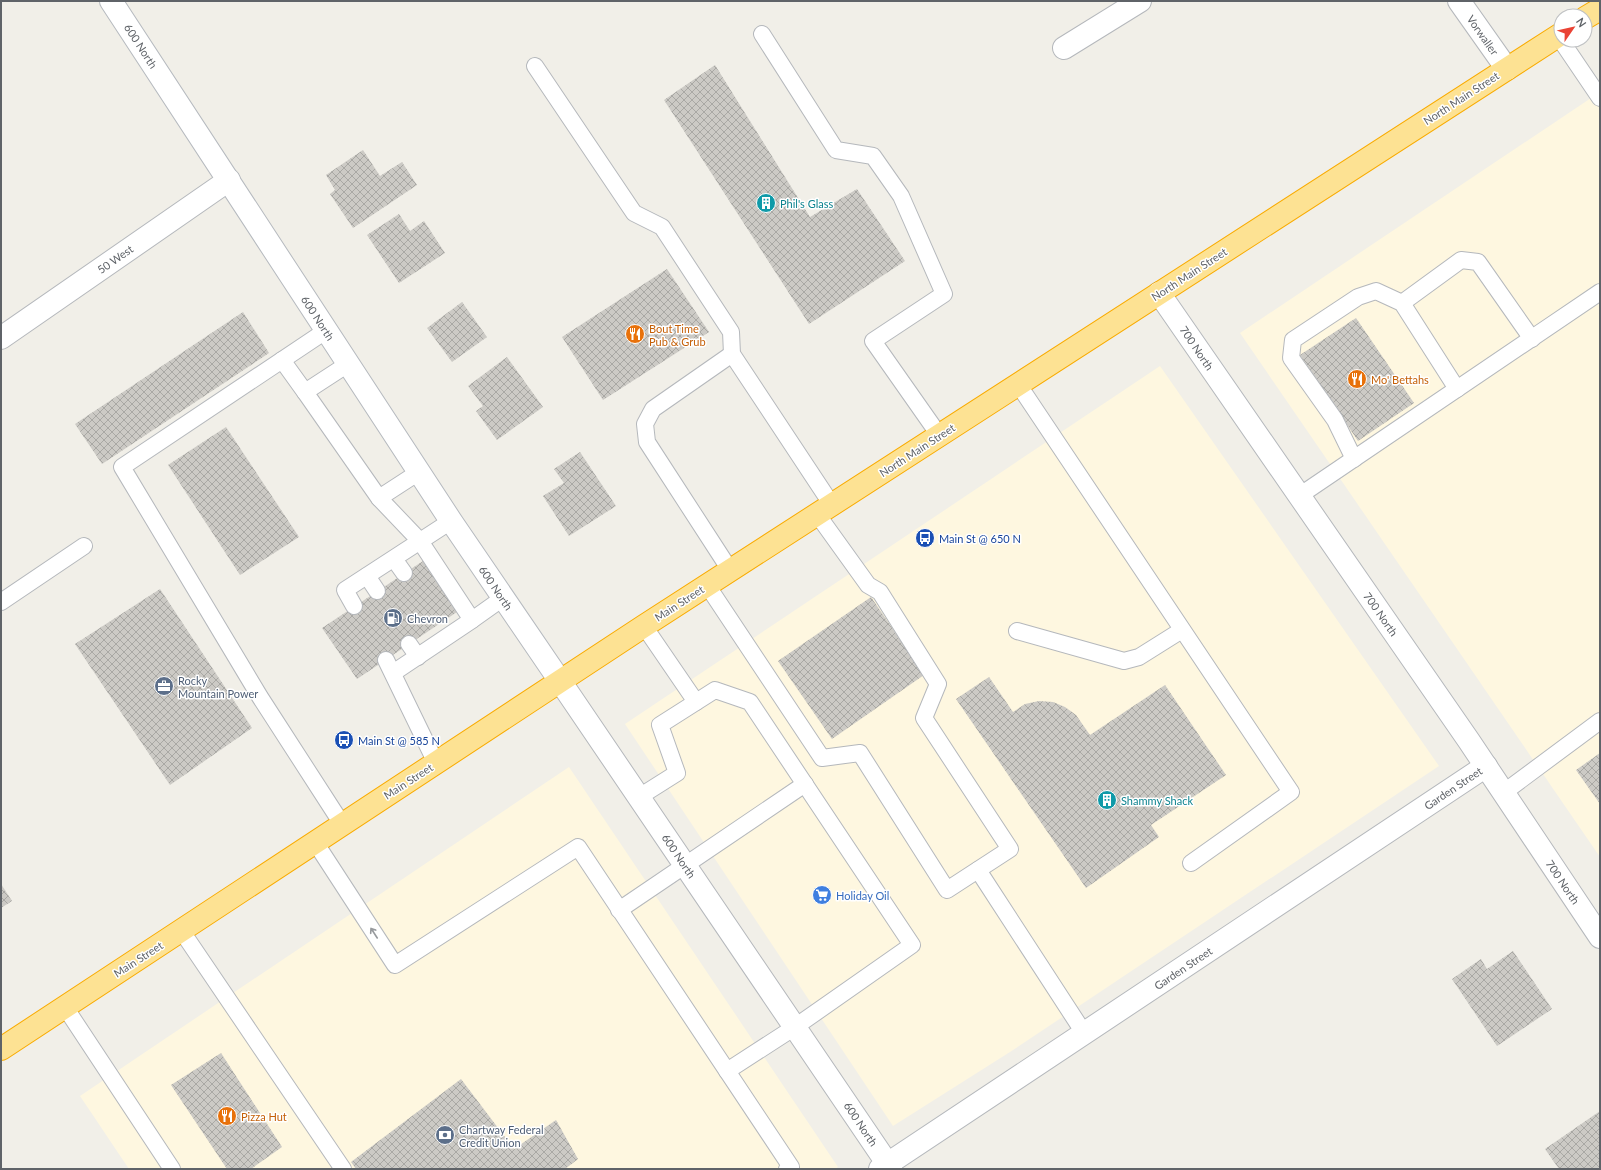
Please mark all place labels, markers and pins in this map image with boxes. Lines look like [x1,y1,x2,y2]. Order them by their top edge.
building icon: Phil's Glass [755,192,777,214]
place label: Phil's Glass [780,197,833,210]
place label: Bout Time Pub & Grub [649,322,706,348]
restaurant icon: Bout Time Pub & Grub [624,323,646,345]
restaurant icon: Mo' Bettahs [1346,368,1368,390]
place label: Mo' Bettahs [1371,373,1429,386]
bus stop icon: Main St @ 650 N [914,527,936,549]
place label: Main St @ 650 N [939,532,1021,545]
fuel station icon: Chevron [382,607,404,629]
place label: Chevron [407,612,448,625]
place label: Rocky Mountain Power [178,674,258,700]
office icon: Rocky Mountain Power [153,675,175,697]
bus stop icon: Main St @ 585 N [333,729,355,751]
place label: Main St @ 585 N [358,734,440,747]
building icon: Shammy Shack [1096,789,1118,811]
place label: Shammy Shack [1121,794,1193,807]
supermarket icon: Holiday Oil [811,884,833,906]
place label: Holiday Oil [836,889,889,902]
restaurant icon: Pizza Hut [216,1105,238,1127]
place label: Pizza Hut [241,1110,287,1123]
place label: Chartway Federal Credit Union [459,1123,544,1149]
bank icon: Chartway Federal Credit Union [434,1124,456,1146]

